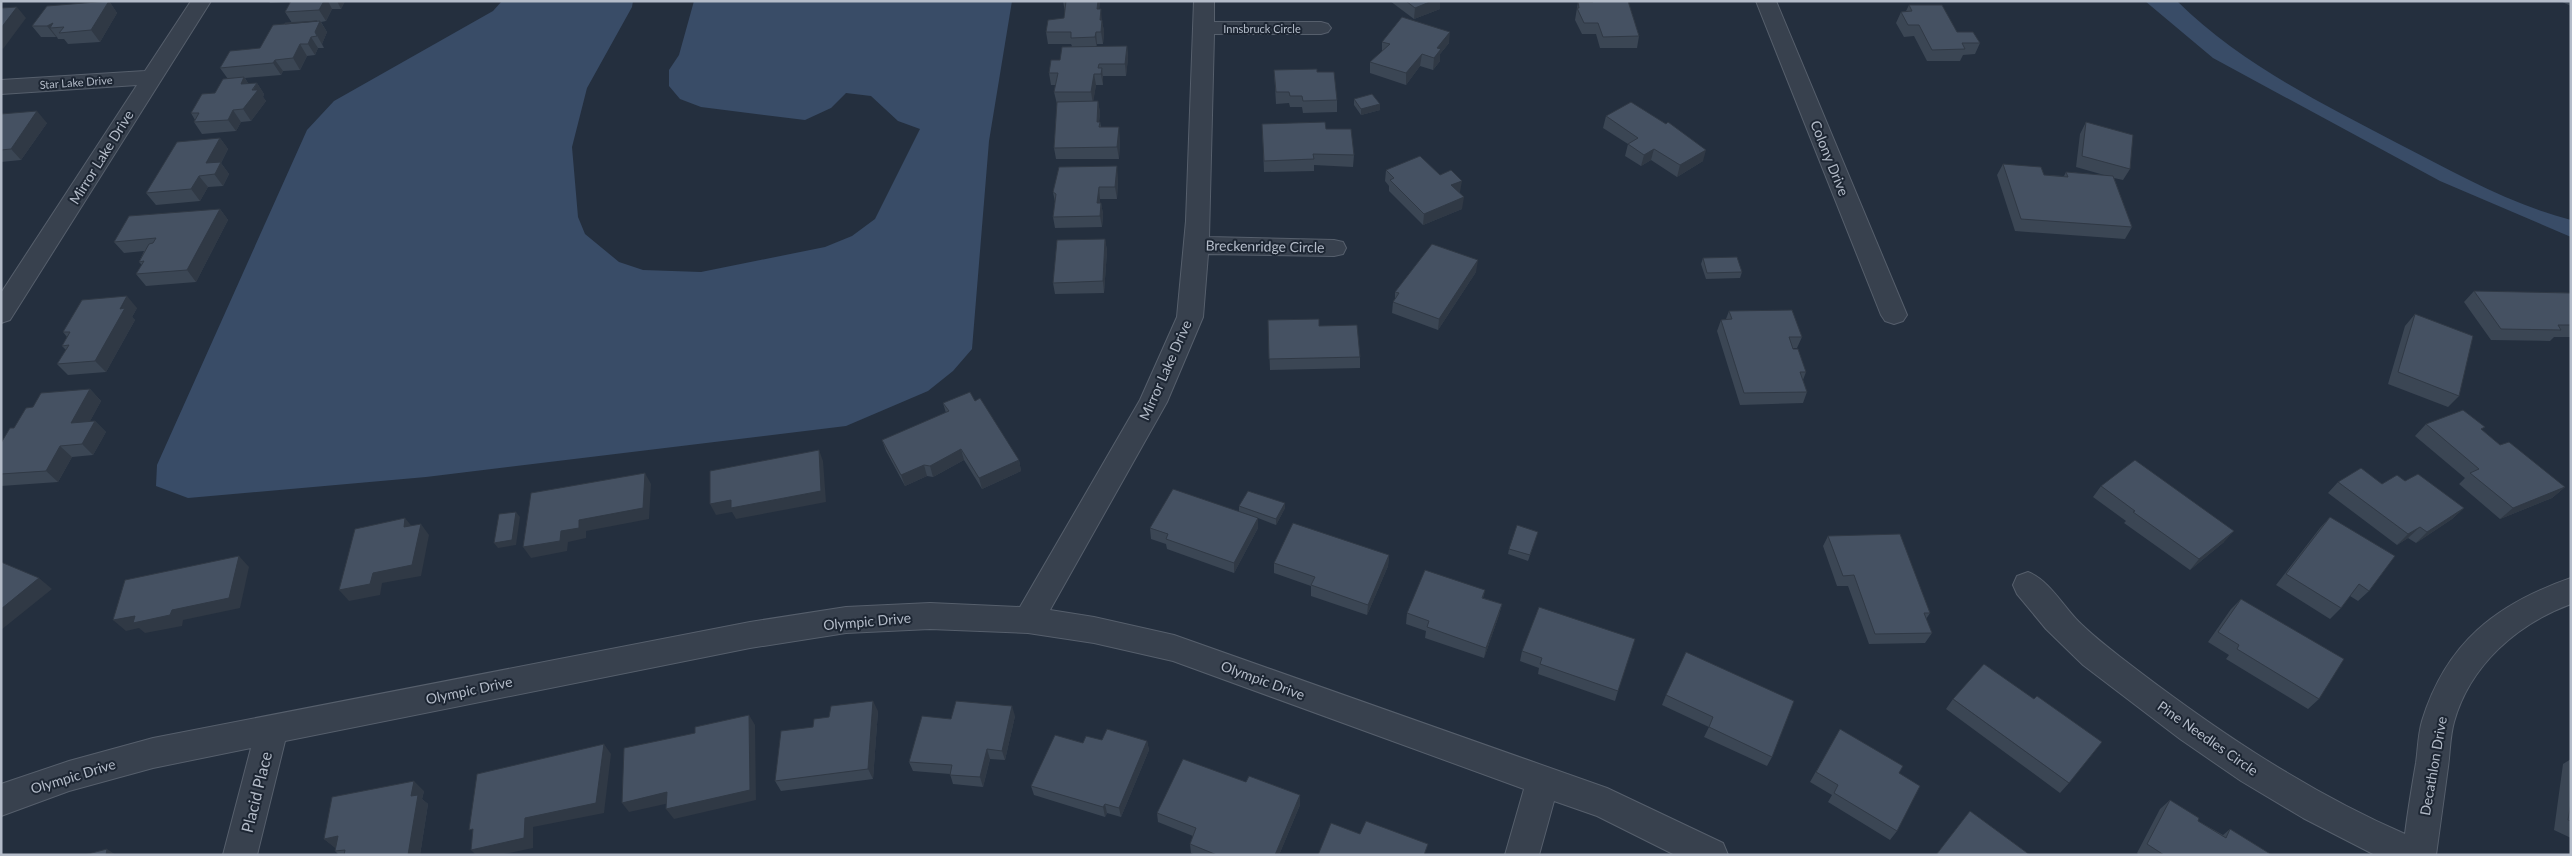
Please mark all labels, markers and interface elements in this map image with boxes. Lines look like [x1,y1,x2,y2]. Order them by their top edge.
street label: Innsbruck Circle [1223,22,1301,35]
street label: Star Lake Drive [39,73,113,91]
street label: Mirror Lake Drive [65,107,137,207]
street label: Colony Drive [1807,118,1853,198]
street label: Breckenridge Circle [1205,236,1325,256]
street label: Mirror Lake Drive [1135,317,1195,423]
street label: Olympic Drive [822,609,912,633]
street label: Olympic Drive [1219,657,1307,703]
street label: Olympic Drive [424,673,514,707]
street label: Pine Needles Circle [2154,697,2262,779]
street label: Decathlon Drive [2416,715,2450,817]
street label: Placid Place [237,749,275,835]
street label: Olympic Drive [28,755,118,797]

